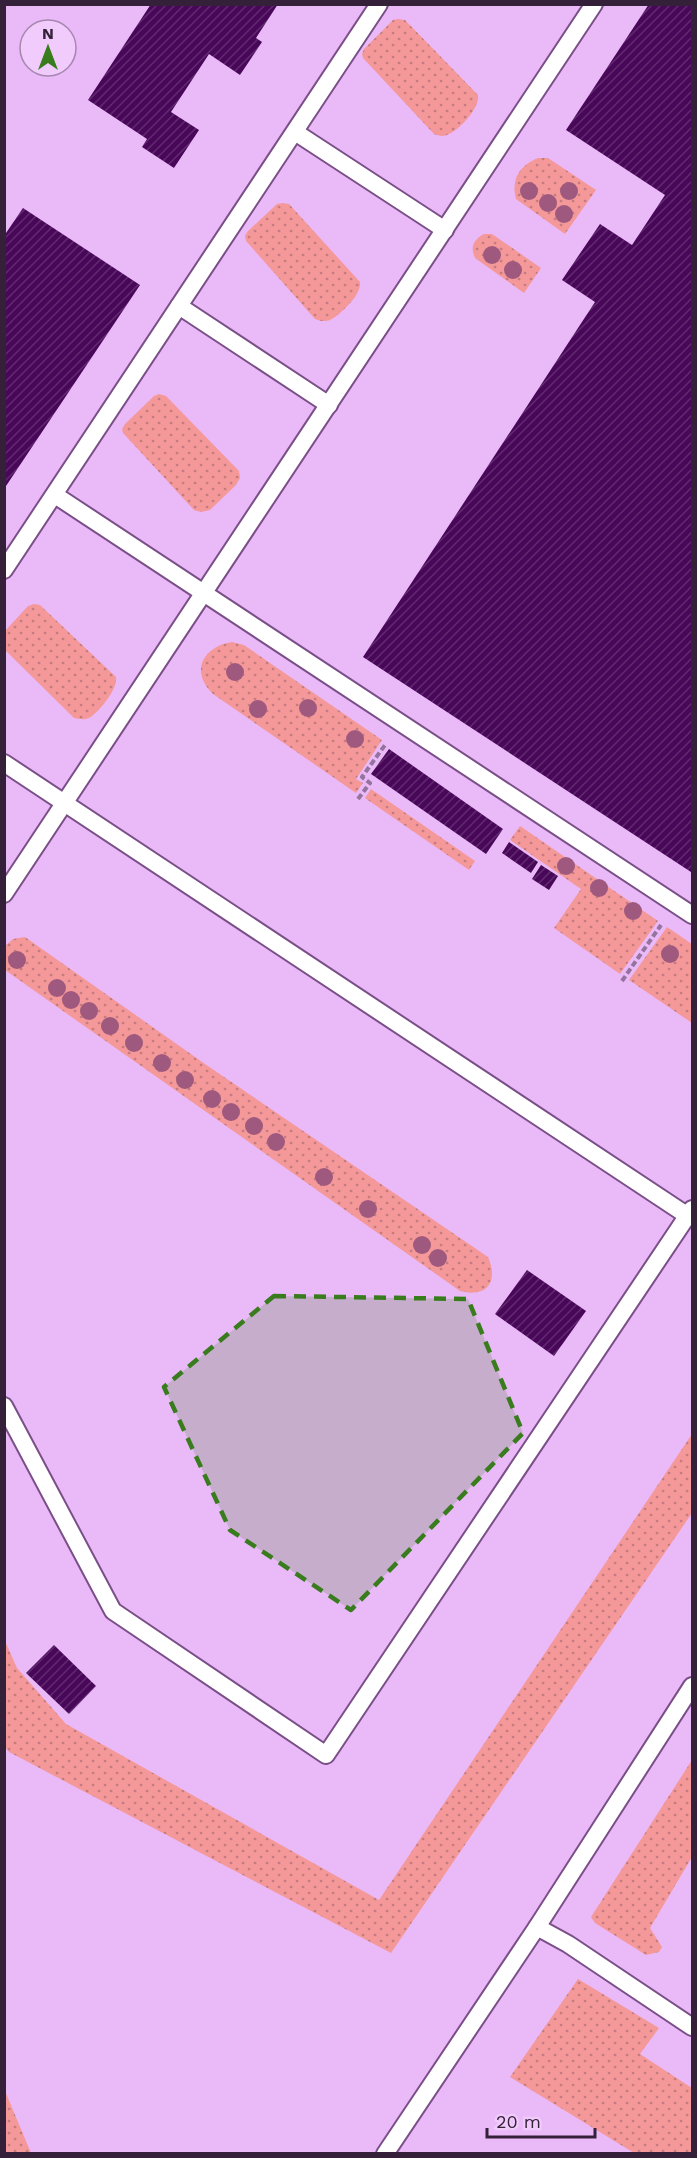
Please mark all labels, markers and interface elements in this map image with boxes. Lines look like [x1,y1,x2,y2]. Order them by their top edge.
north arrow [18,18,78,78]
text: N [42,24,54,43]
scale bar [487,2101,595,2139]
text: 20 m [496,2111,541,2132]

